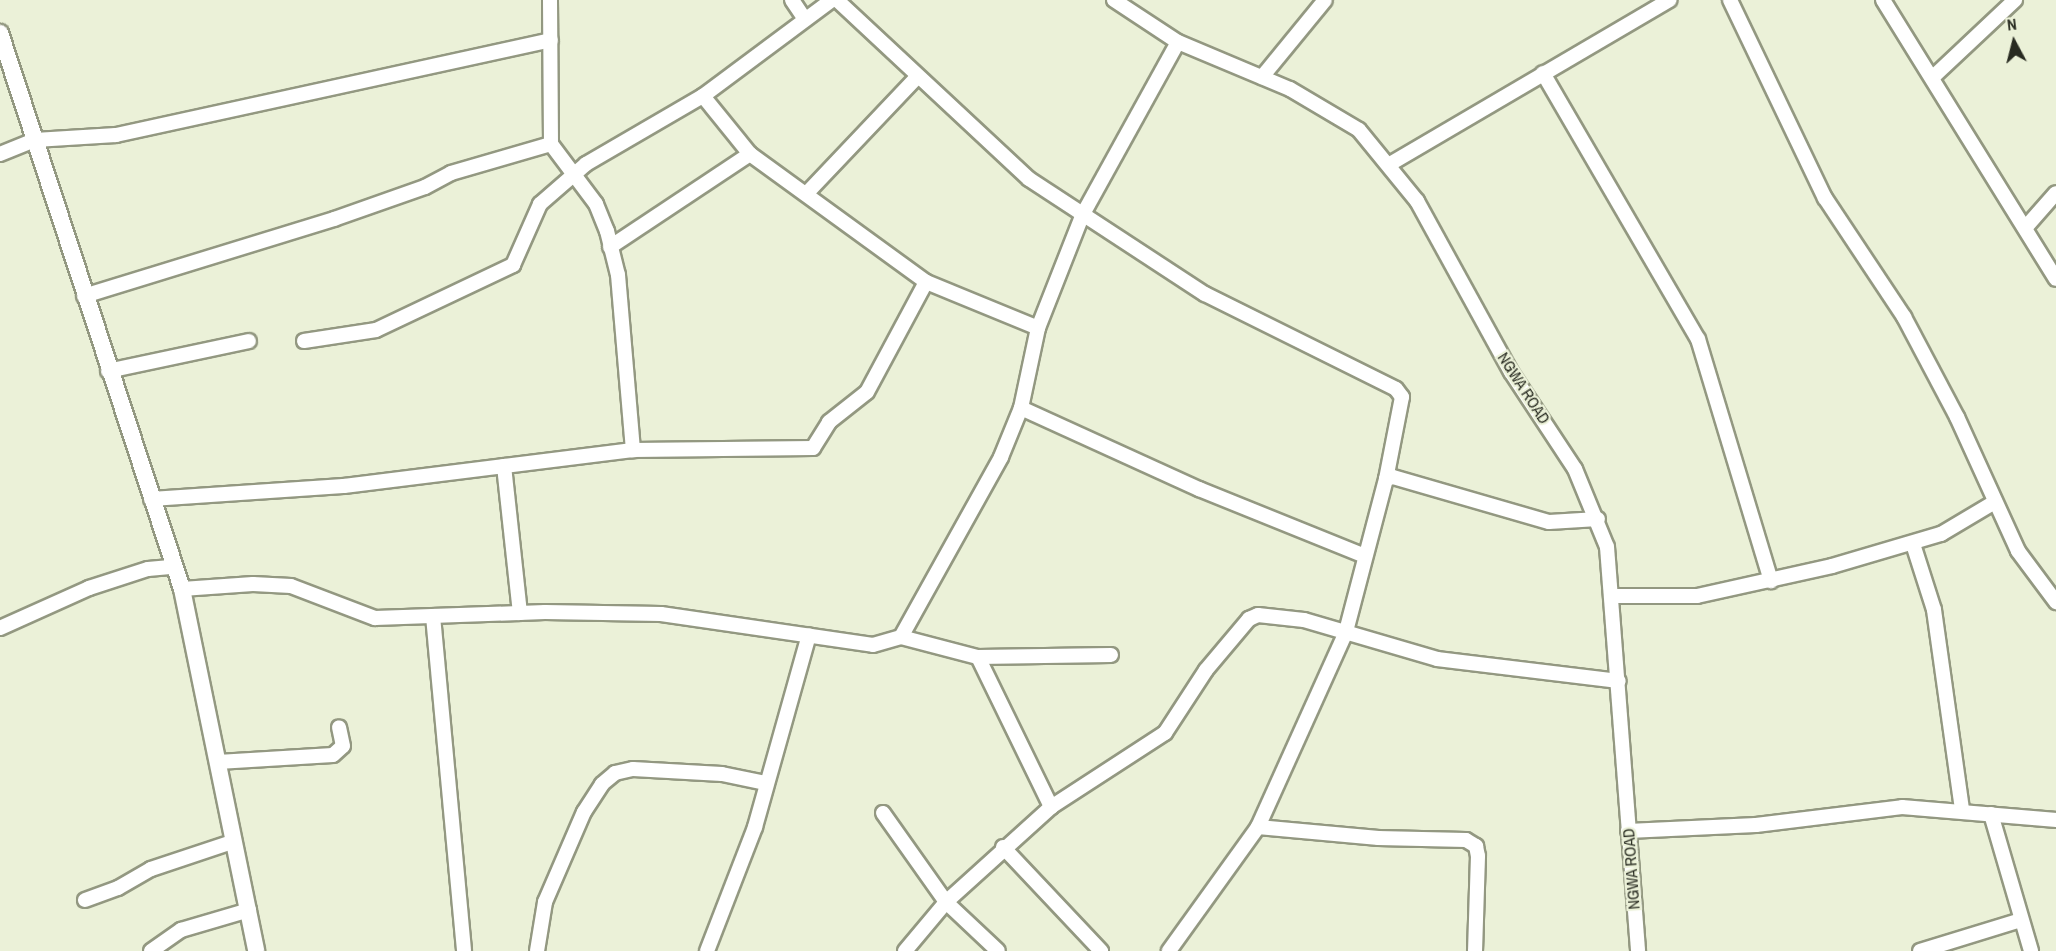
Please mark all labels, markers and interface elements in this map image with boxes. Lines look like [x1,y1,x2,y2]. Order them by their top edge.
north arrow [1984,12,2044,72]
text: N [2006,13,2018,36]
street label: NGWA ROAD [1494,348,1554,428]
street label: NGWA ROAD [1619,827,1643,911]

